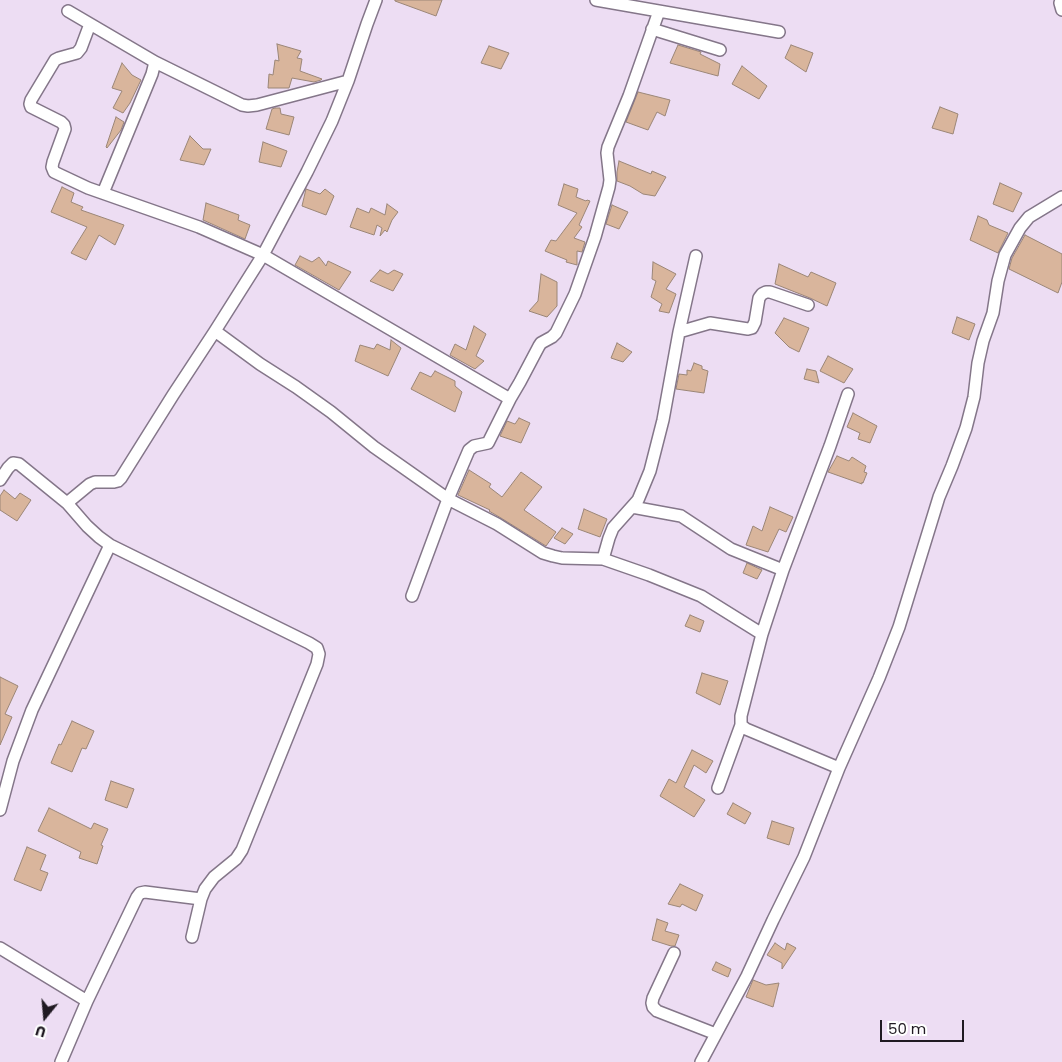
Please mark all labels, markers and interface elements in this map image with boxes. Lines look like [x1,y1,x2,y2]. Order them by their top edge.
north arrow [20,992,70,1042]
scale bar [882,1010,966,1042]
text: 50 m [888,1018,926,1039]
text: U [33,1020,48,1042]

